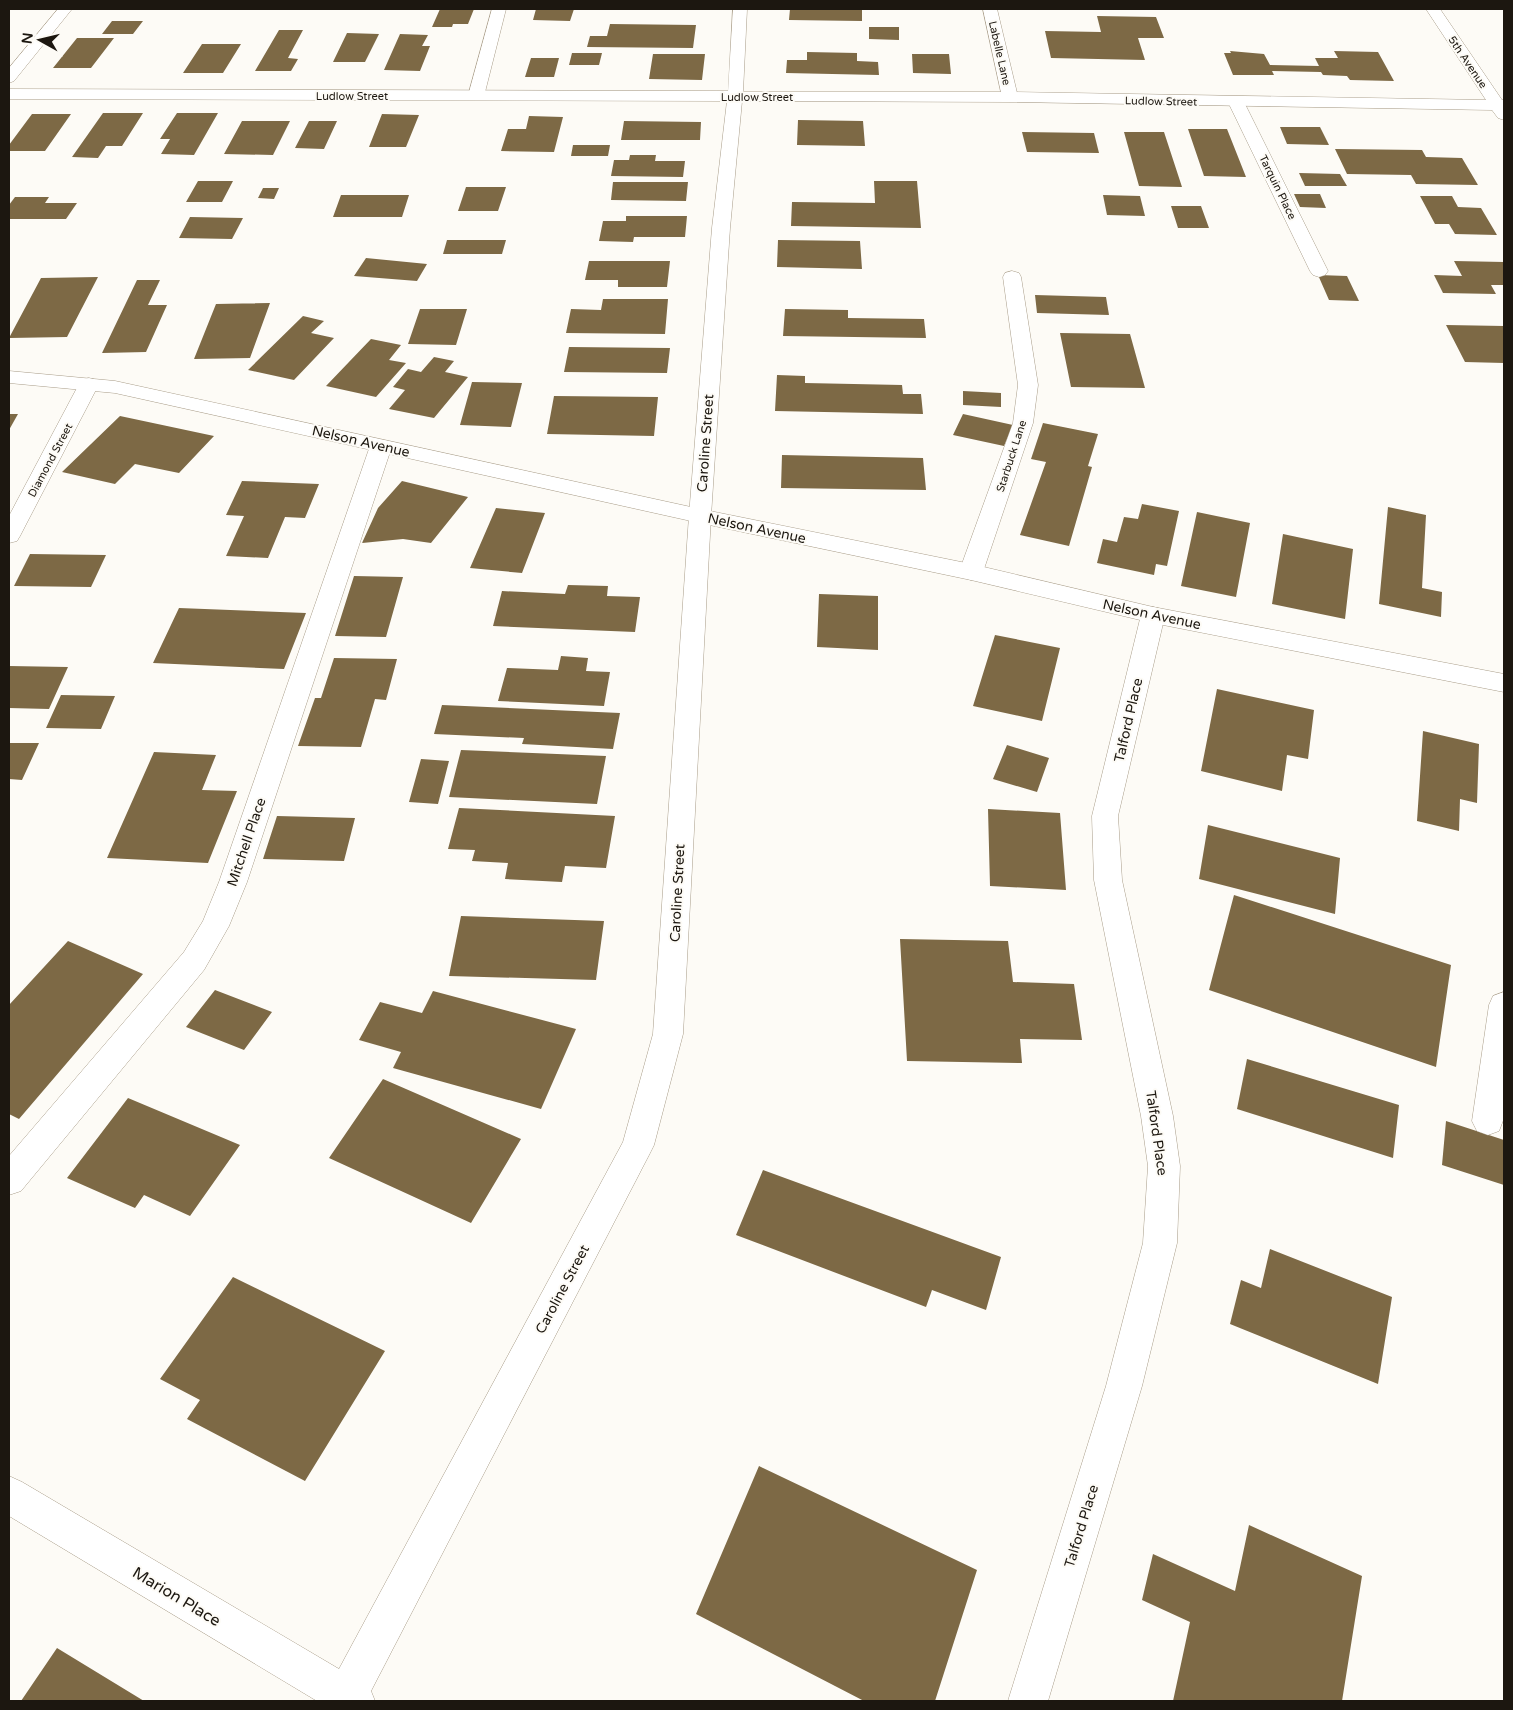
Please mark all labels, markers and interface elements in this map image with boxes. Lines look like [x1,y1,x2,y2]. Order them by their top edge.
north arrow [15,15,65,65]
street label: Labelle Lane [986,20,1013,87]
text: N [18,32,37,45]
street label: 5th Avenue [1445,34,1490,91]
street label: Ludlow Street [316,90,388,103]
street label: Ludlow Street [721,91,793,104]
street label: Ludlow Street [1125,94,1197,109]
street label: Tarquin Place [1256,153,1299,222]
street label: Caroline Street [694,393,717,493]
street label: Starbuck Lane [994,419,1029,494]
street label: Diamond Street [26,421,75,499]
street label: Nelson Avenue [310,422,412,461]
street label: Nelson Avenue [706,510,808,547]
street label: Nelson Avenue [1101,596,1203,633]
street label: Talford Place [1111,676,1146,764]
street label: Mitchell Place [223,796,270,889]
street label: Caroline Street [666,843,689,943]
street label: Talford Place [1142,1089,1171,1177]
street label: Caroline Street [532,1241,593,1337]
street label: Talford Place [1061,1483,1102,1570]
street label: Marion Place [129,1563,224,1631]

